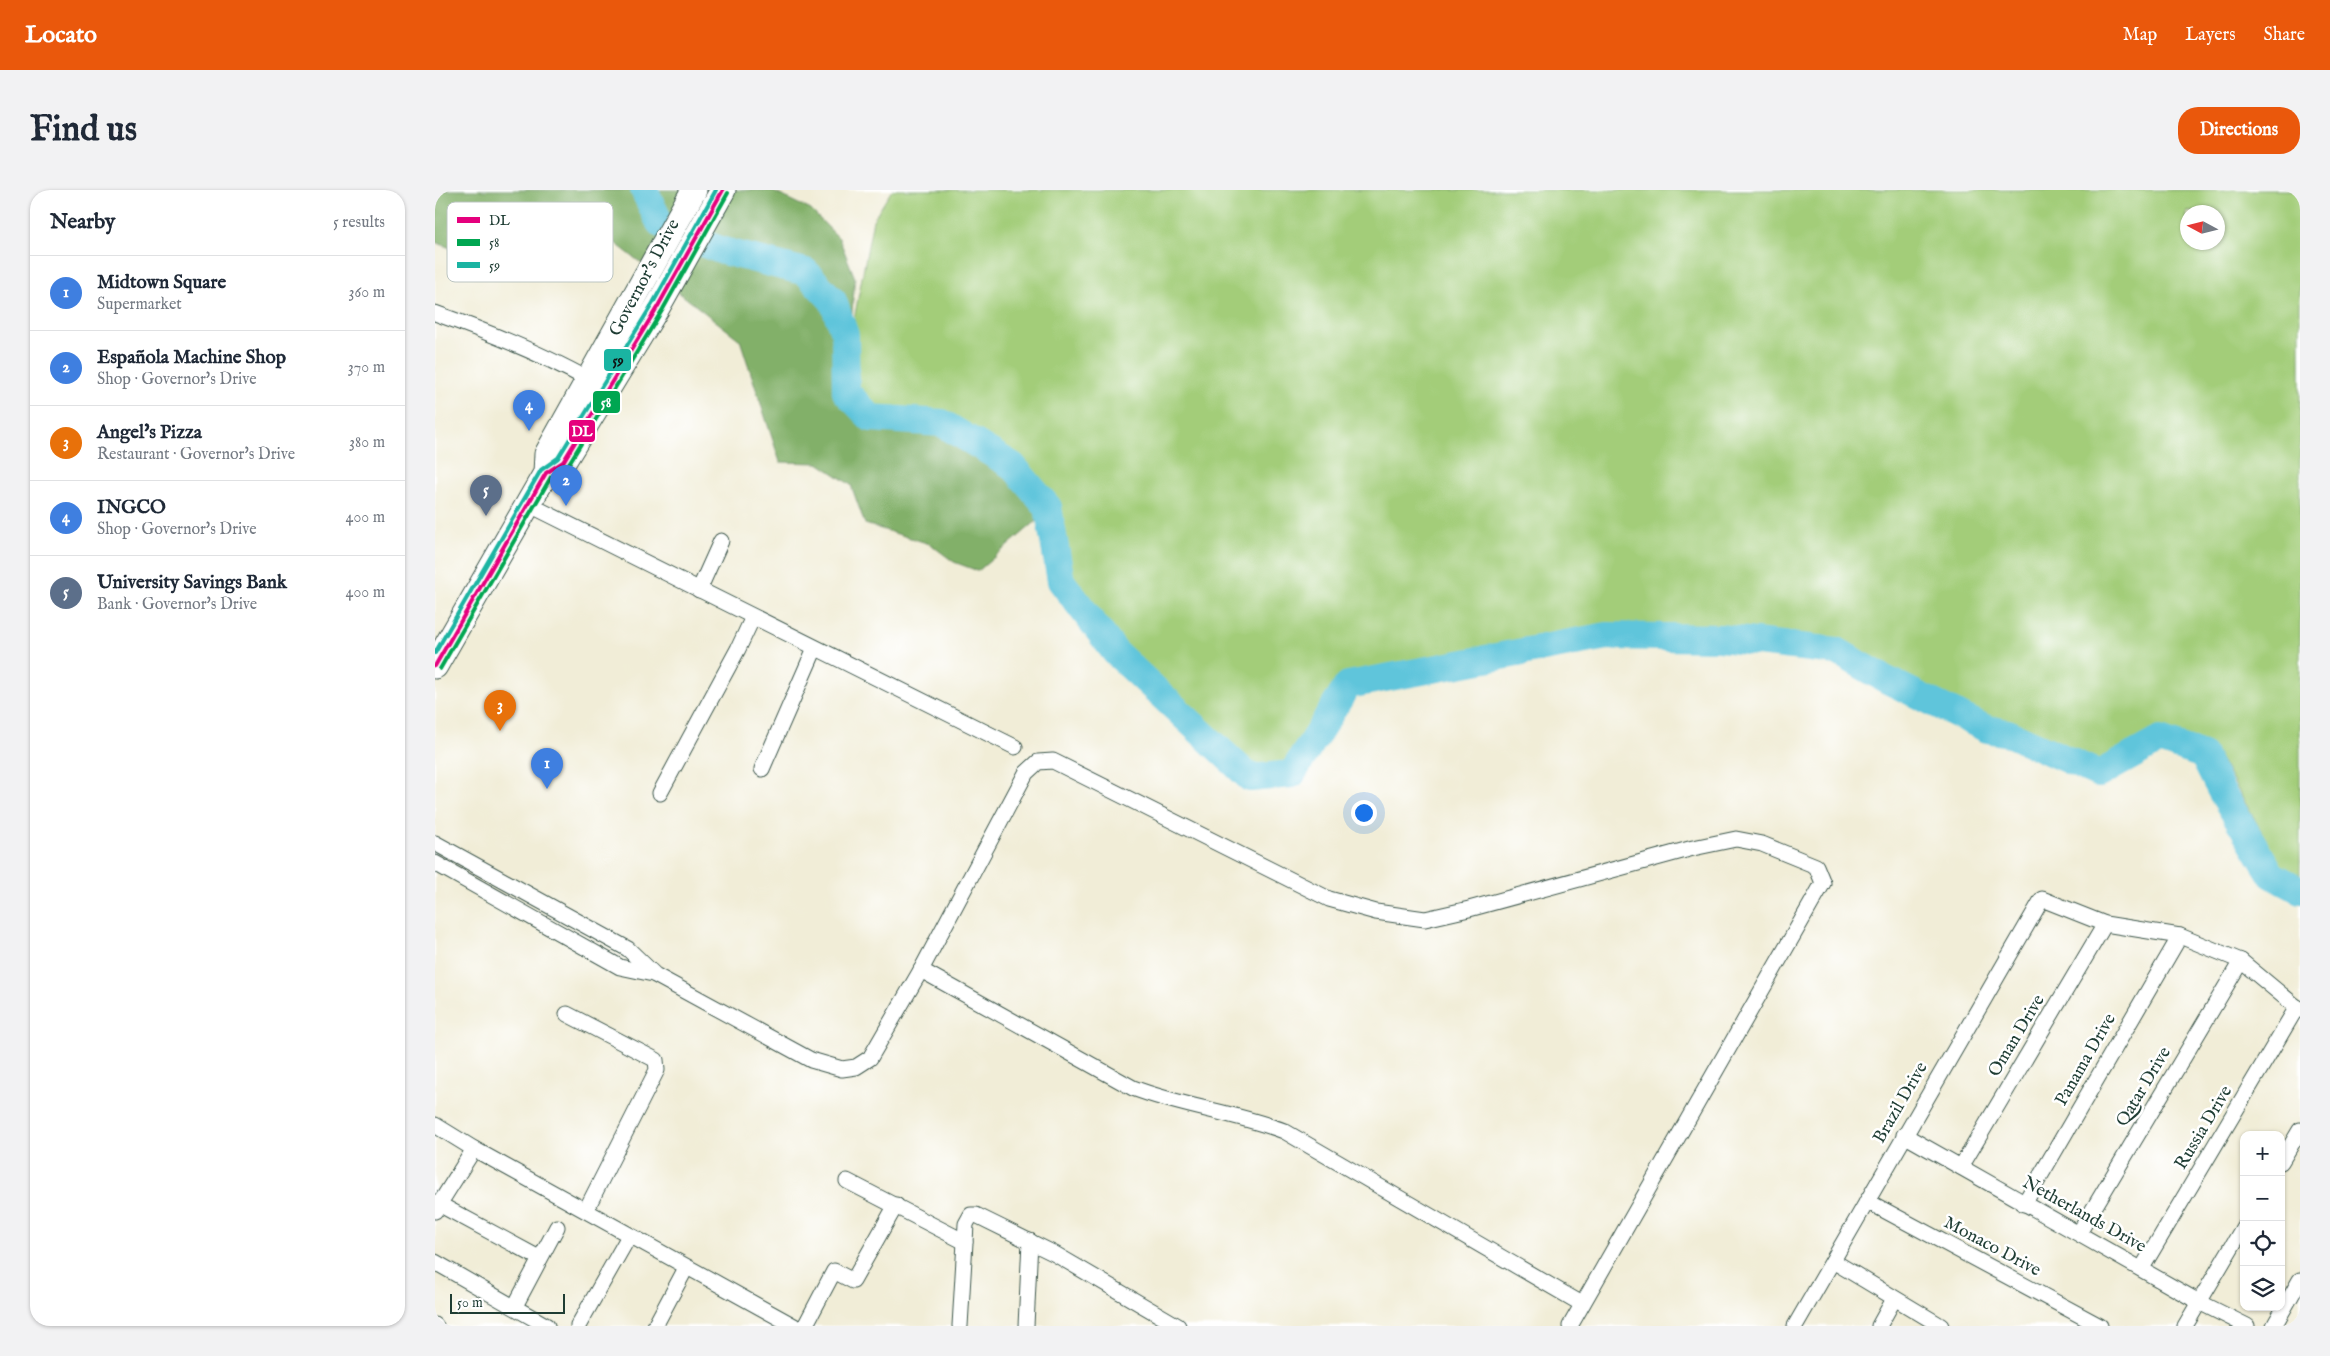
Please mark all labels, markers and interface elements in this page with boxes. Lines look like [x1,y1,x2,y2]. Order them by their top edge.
text: Locato [25,20,97,51]
text: Map [2123,24,2157,47]
text: Layers [2185,24,2236,47]
text: Share [2264,24,2305,47]
button: Directions [2178,107,2300,154]
text: Find us [30,108,137,153]
legend [447,202,613,282]
north arrow [2180,205,2225,250]
text: Nearby [50,209,115,236]
text: DL [489,212,510,230]
text: 5 results [333,213,385,233]
street label: Governor's Drive [604,215,686,341]
text: 58 [489,234,500,252]
text: 59 [489,257,500,275]
text: Midtown Square [97,271,226,295]
text: 1 [63,283,69,303]
text: 360 m [349,283,385,303]
text: Supermarket [97,295,182,315]
text: Española Machine Shop [97,346,286,370]
line badge: 59 [603,348,632,372]
text: 59 [612,352,624,370]
text: 2 [62,358,70,378]
text: 370 m [348,358,385,378]
text: Shop · Governor's Drive [97,370,257,390]
pin: 4 [513,390,545,431]
line badge: 58 [592,390,621,414]
text: 58 [601,394,612,412]
line badge: DL [568,419,596,443]
text: Angel's Pizza [97,421,202,445]
text: DL [571,423,594,441]
text: 3 [63,433,69,453]
text: 380 m [349,433,385,453]
text: Restaurant · Governor's Drive [97,445,295,465]
pin: 2 [550,465,582,506]
pin: 5 [470,475,502,516]
text: INGCO [97,496,166,520]
text: 4 [62,508,70,528]
text: 400 m [346,508,385,528]
text: Shop · Governor's Drive [97,520,257,540]
text: University Savings Bank [97,571,287,595]
text: 5 [63,583,69,603]
text: 400 m [346,583,385,603]
text: Bank · Governor's Drive [97,595,257,615]
pin: 3 [484,690,516,731]
pin: 1 [531,748,563,789]
your location [1351,800,1377,826]
street label: Oman Drive [1983,991,2051,1081]
street label: Panama Drive [2050,1010,2122,1110]
street label: Qatar Drive [2111,1043,2177,1131]
street label: Brazil Drive [1868,1058,1934,1148]
street label: Russia Drive [2170,1082,2238,1174]
map controls [2240,1131,2285,1311]
button: + [2240,1131,2285,1176]
street label: Netherlands Drive [2018,1171,2150,1259]
button: − [2240,1176,2285,1221]
street label: Monaco Drive [1939,1212,2045,1282]
button: locate [2240,1221,2285,1266]
button: layers [2240,1266,2285,1311]
scale bar [450,1291,565,1314]
text: 50 m [457,1294,483,1312]

